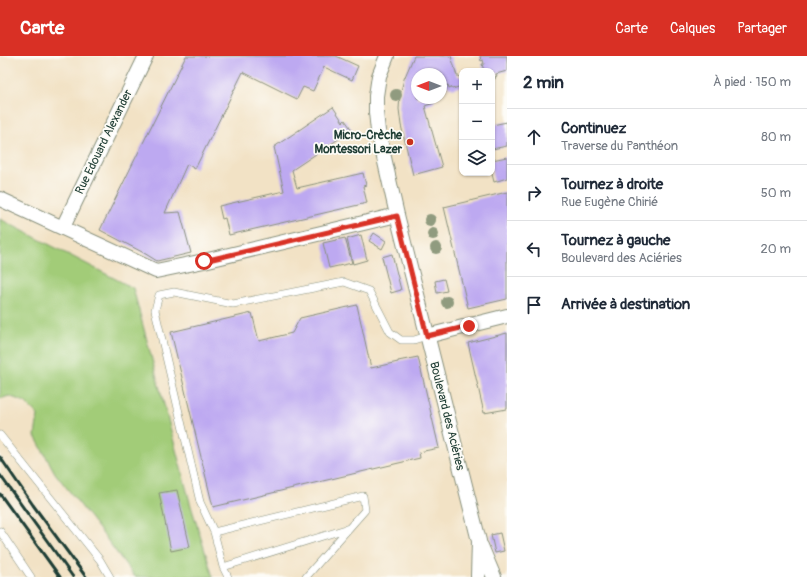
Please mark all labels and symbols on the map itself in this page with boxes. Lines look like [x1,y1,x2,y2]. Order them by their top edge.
north arrow [411,68,447,104]
street label: Rue Edouard Alexander [72,87,136,197]
place label: Micro-Crèche Montessori Lazer [315,128,403,157]
marker: Micro-Crèche Montessori Lazer [405,137,415,147]
route start [195,252,213,270]
route end [460,317,478,335]
street label: Boulevard des Aciéries [426,360,468,473]

